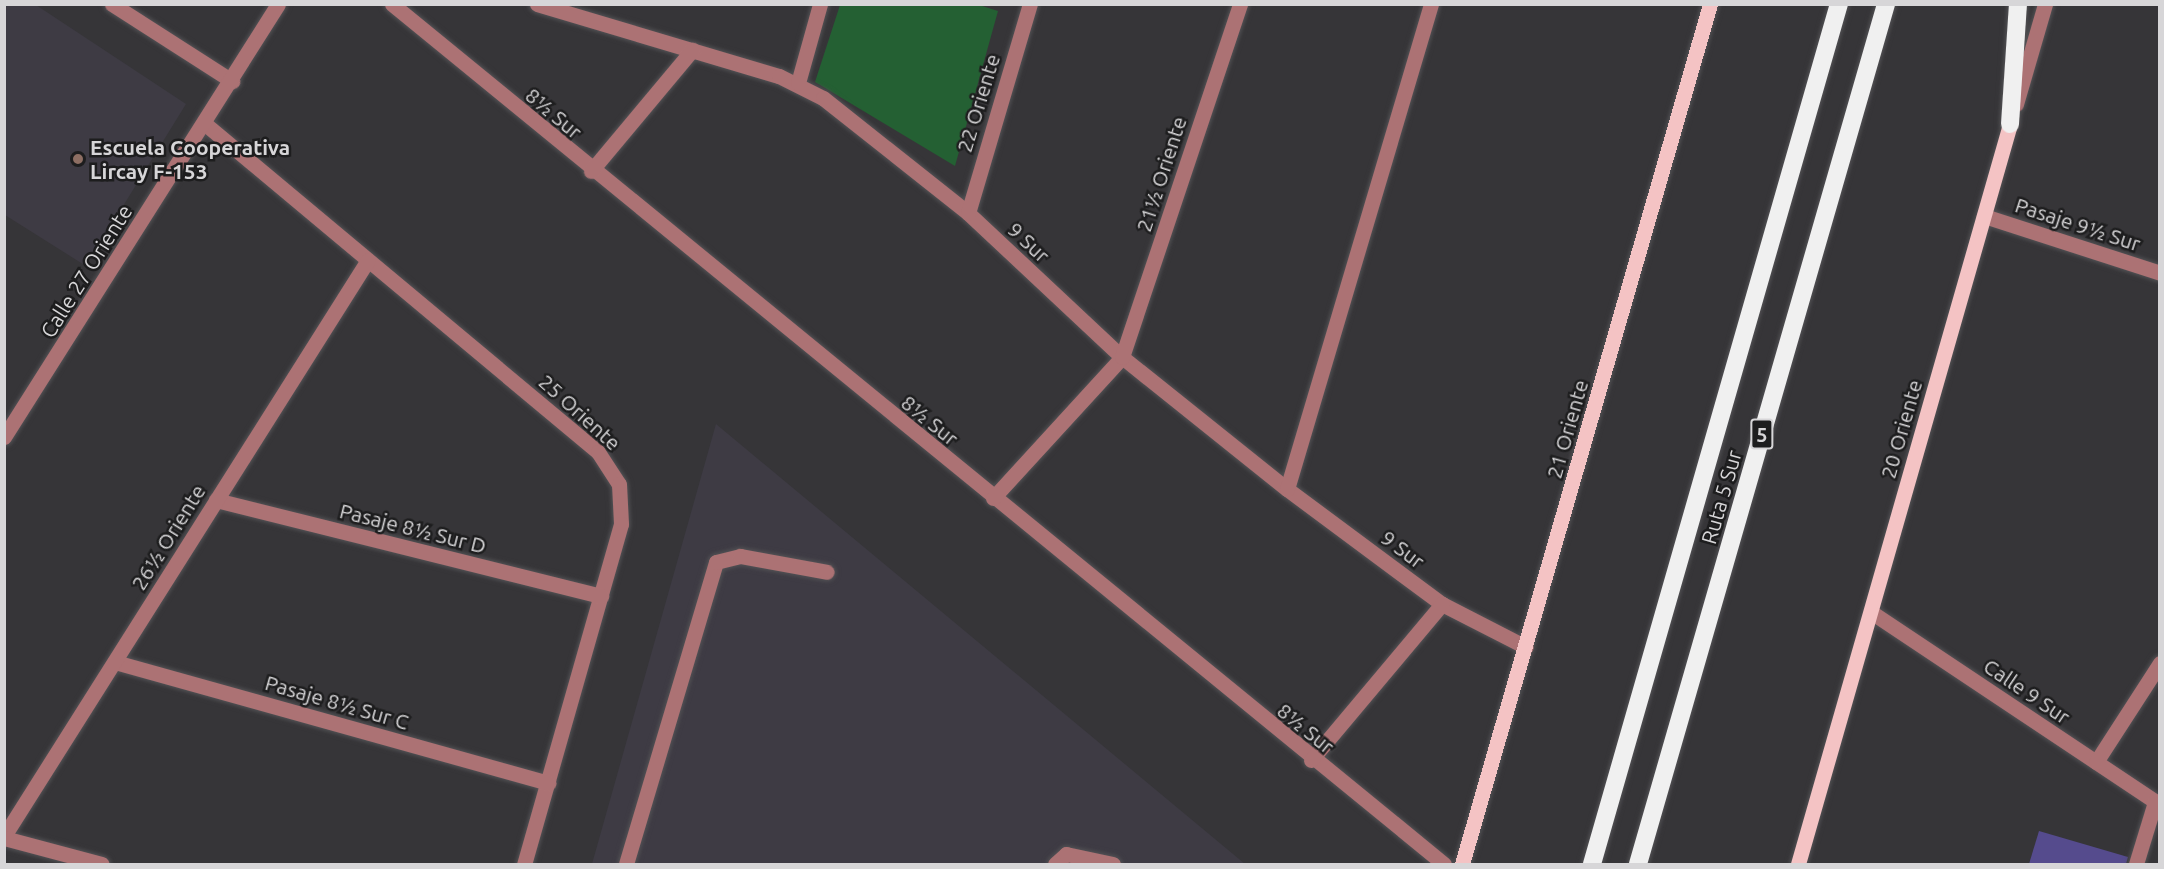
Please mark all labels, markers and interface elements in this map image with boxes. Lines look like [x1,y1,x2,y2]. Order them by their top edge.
street label: 22 Oriente [951,51,1005,155]
street label: 8½ Sur [521,82,587,144]
street label: 21½ Oriente [1131,113,1191,235]
place label: Escuela Cooperativa Lircay F-153 [90,134,290,184]
marker: Escuela Cooperativa Lircay F-153 [71,152,85,166]
street label: Pasaje 9½ Sur [2012,192,2144,256]
street label: Calle 27 Oriente [35,200,137,342]
street label: 9 Sur [1003,217,1055,267]
street label: 25 Oriente [534,369,626,455]
street label: 21 Oriente [1541,377,1593,481]
street label: 20 Oriente [1875,377,1927,481]
street label: 8½ Sur [896,389,964,451]
road number: 5 [1750,417,1774,451]
street label: Ruta 5 Sur [1696,447,1746,547]
street label: 26½ Oriente [126,480,210,594]
street label: Pasaje 8½ Sur D [337,498,489,558]
street label: 9 Sur [1376,525,1430,573]
street label: Calle 9 Sur [1979,653,2075,729]
street label: Pasaje 8½ Sur C [262,669,412,735]
street label: 8½ Sur [1272,697,1340,759]

